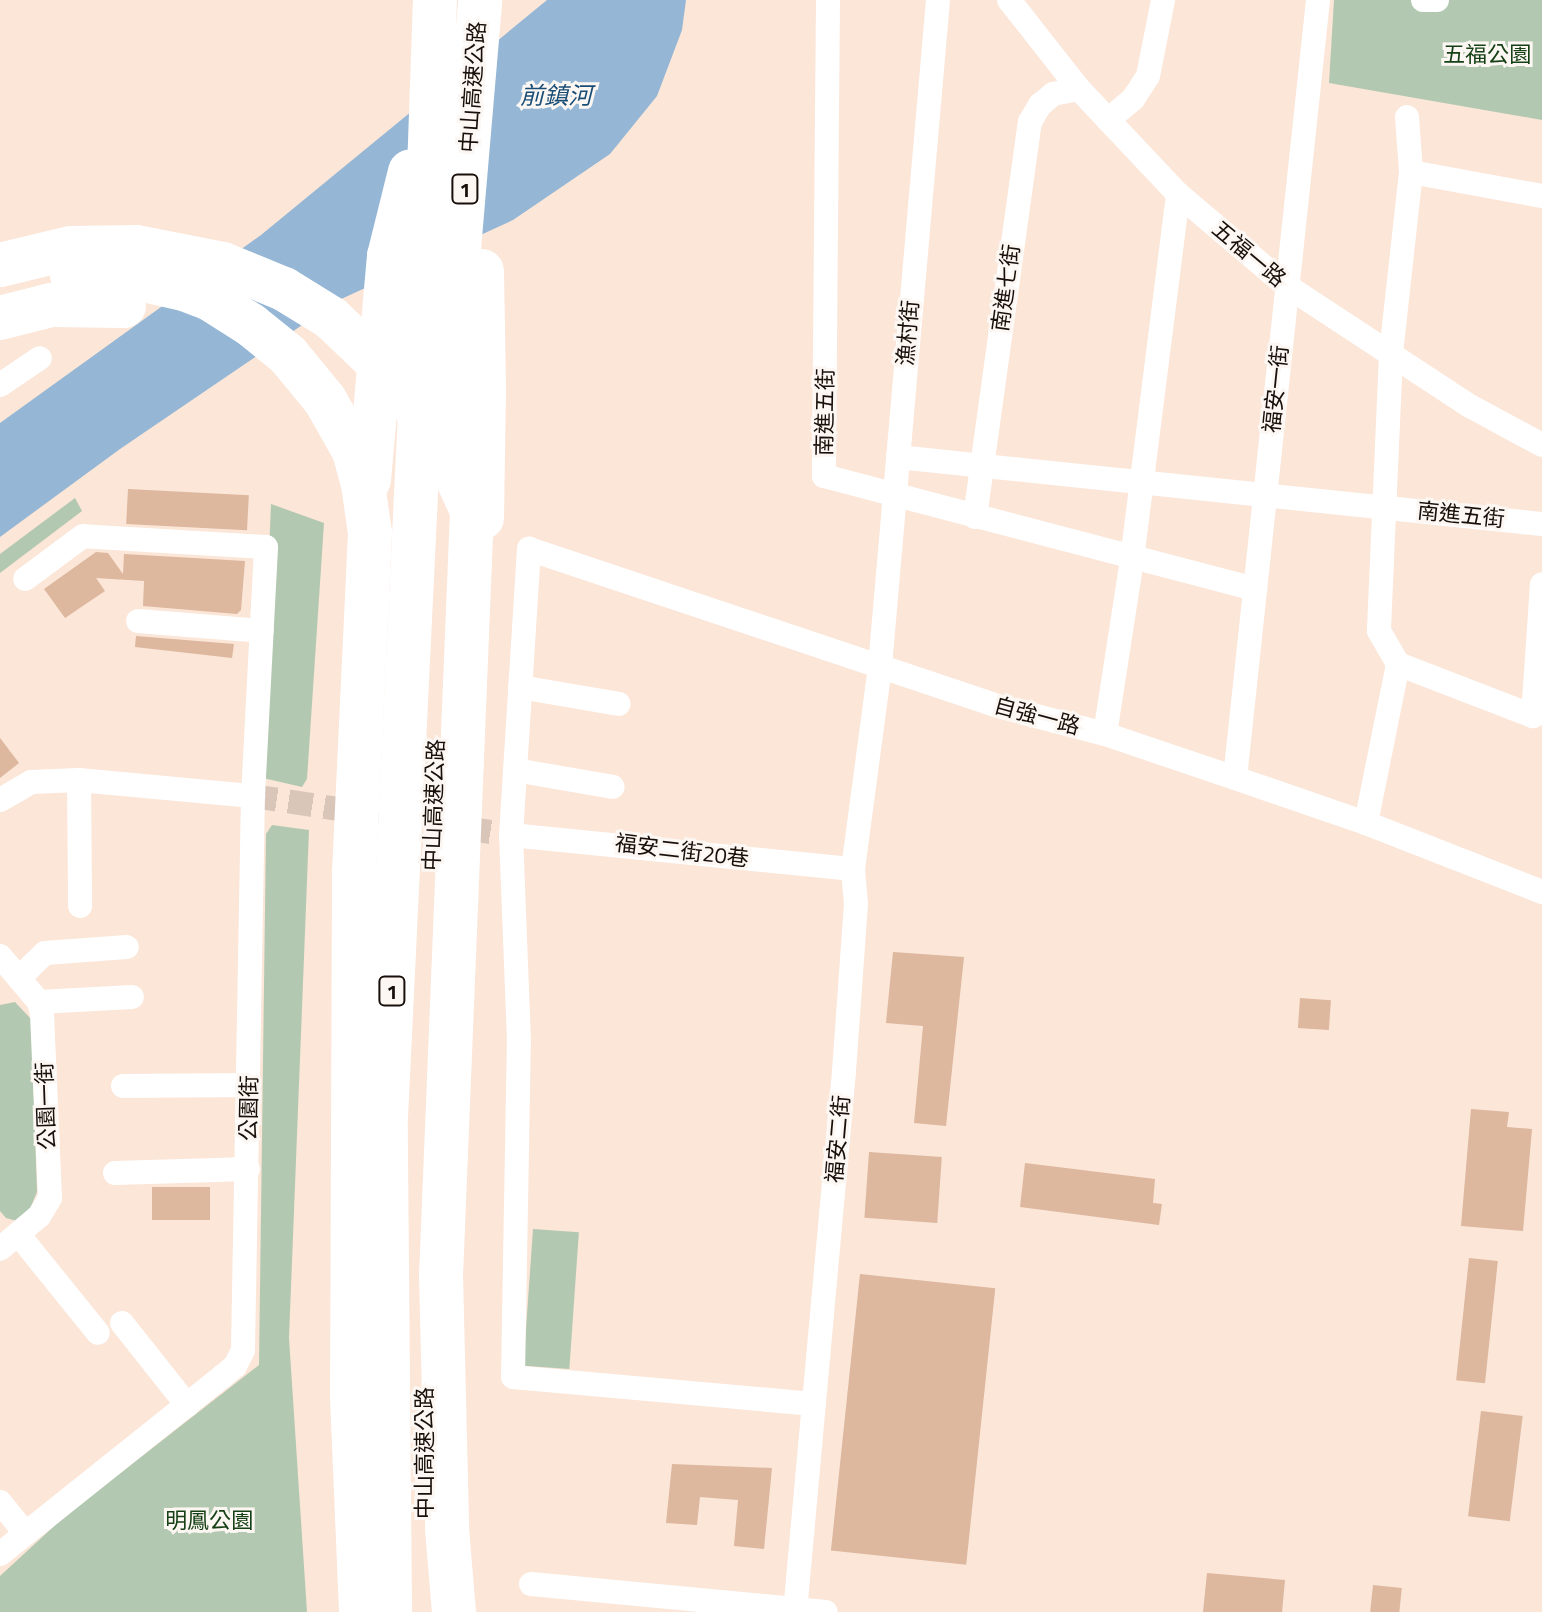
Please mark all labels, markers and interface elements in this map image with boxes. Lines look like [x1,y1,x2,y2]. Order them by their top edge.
street label: 中山高速公路 [455,20,491,154]
park label: 五福公園 [1443,42,1531,68]
water label: 前鎮河 [520,82,592,110]
road number: 1 [451,173,479,205]
street label: 五福一路 [1207,216,1291,292]
street label: 南進七街 [987,243,1025,333]
street label: 漁村街 [892,299,924,367]
street label: 福安一街 [1258,344,1294,434]
street label: 南進五街 [811,368,839,456]
street label: 南進五街 [1416,497,1506,533]
street label: 自強一路 [991,692,1083,740]
street label: 中山高速公路 [419,739,449,871]
street label: 福安二街20巷 [614,830,750,872]
road number: 1 [378,975,406,1007]
street label: 公園一街 [31,1062,61,1150]
street label: 公園街 [235,1075,263,1141]
street label: 福安二街 [821,1094,855,1184]
street label: 中山高速公路 [412,1387,438,1519]
park label: 明鳳公園 [165,1508,253,1534]

